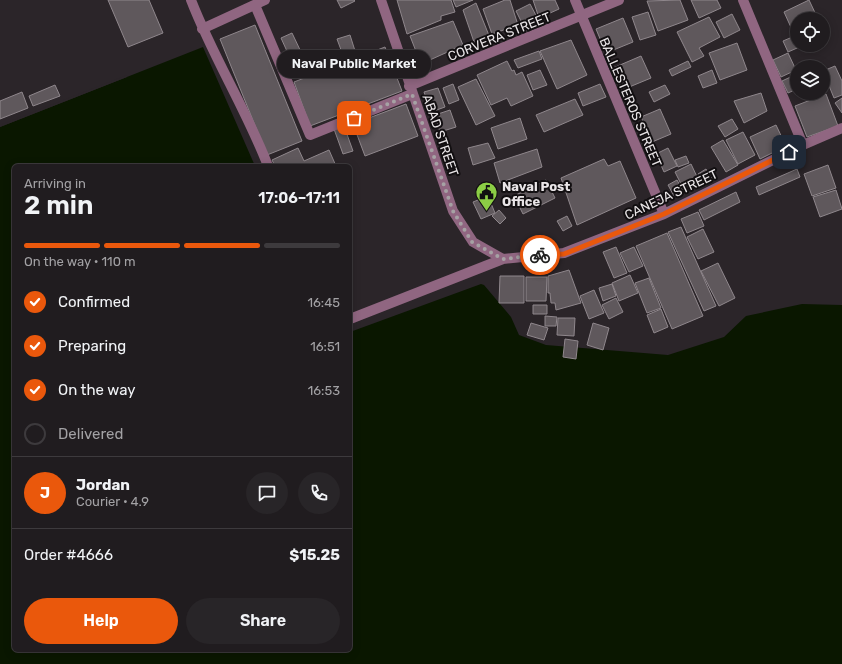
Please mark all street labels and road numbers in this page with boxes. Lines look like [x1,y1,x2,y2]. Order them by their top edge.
street label: CORVERA STREET [446,9,553,64]
street label: BALLESTEROS STREET [596,35,665,170]
street label: ABAD STREET [420,92,462,178]
street label: CANEJA STREET [622,166,721,223]

